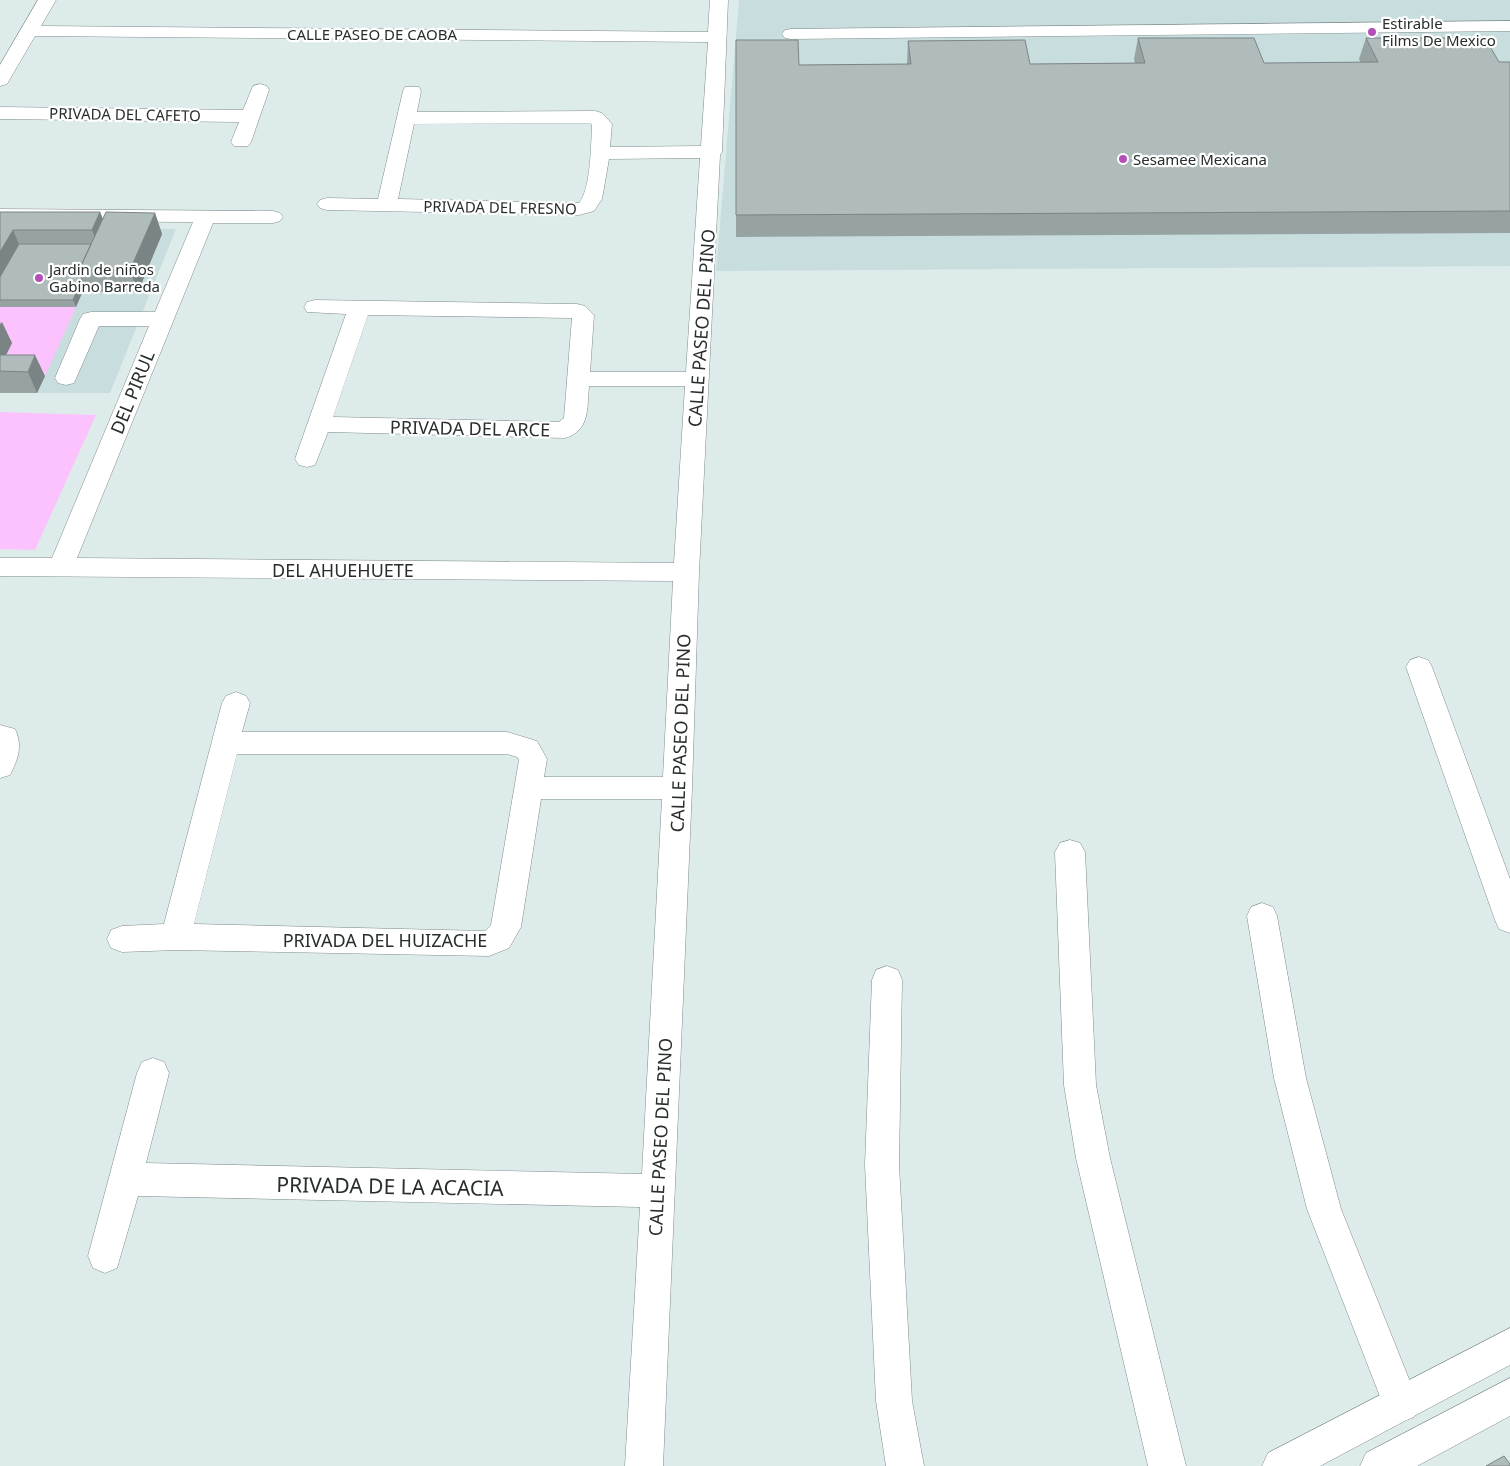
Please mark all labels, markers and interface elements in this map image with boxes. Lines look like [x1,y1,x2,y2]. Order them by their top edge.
place label: Estirable Films De Mexico [1382,13,1496,50]
street label: CALLE PASEO DE CAOBA [287,24,457,44]
marker: Estirable Films De Mexico [1366,26,1378,38]
street label: PRIVADA DEL CAFETO [49,103,201,125]
place label: Sesamee Mexicana [1133,149,1267,169]
marker: Sesamee Mexicana [1117,153,1129,165]
street label: PRIVADA DEL FRESNO [423,196,577,218]
street label: CALLE PASEO DEL PINO [682,228,720,428]
place label: Jardin de niños Gabino Barreda [47,259,160,296]
marker: Jardin de niños Gabino Barreda [33,272,45,284]
street label: DEL PIRUL [104,347,160,437]
street label: PRIVADA DEL ARCE [390,415,550,441]
street label: DEL AHUEHUETE [272,558,414,582]
street label: CALLE PASEO DEL PINO [665,633,695,833]
street label: PRIVADA DEL HUIZACHE [283,928,487,952]
street label: CALLE PASEO DEL PINO [643,1037,677,1237]
street label: PRIVADA DE LA ACACIA [276,1170,504,1202]

